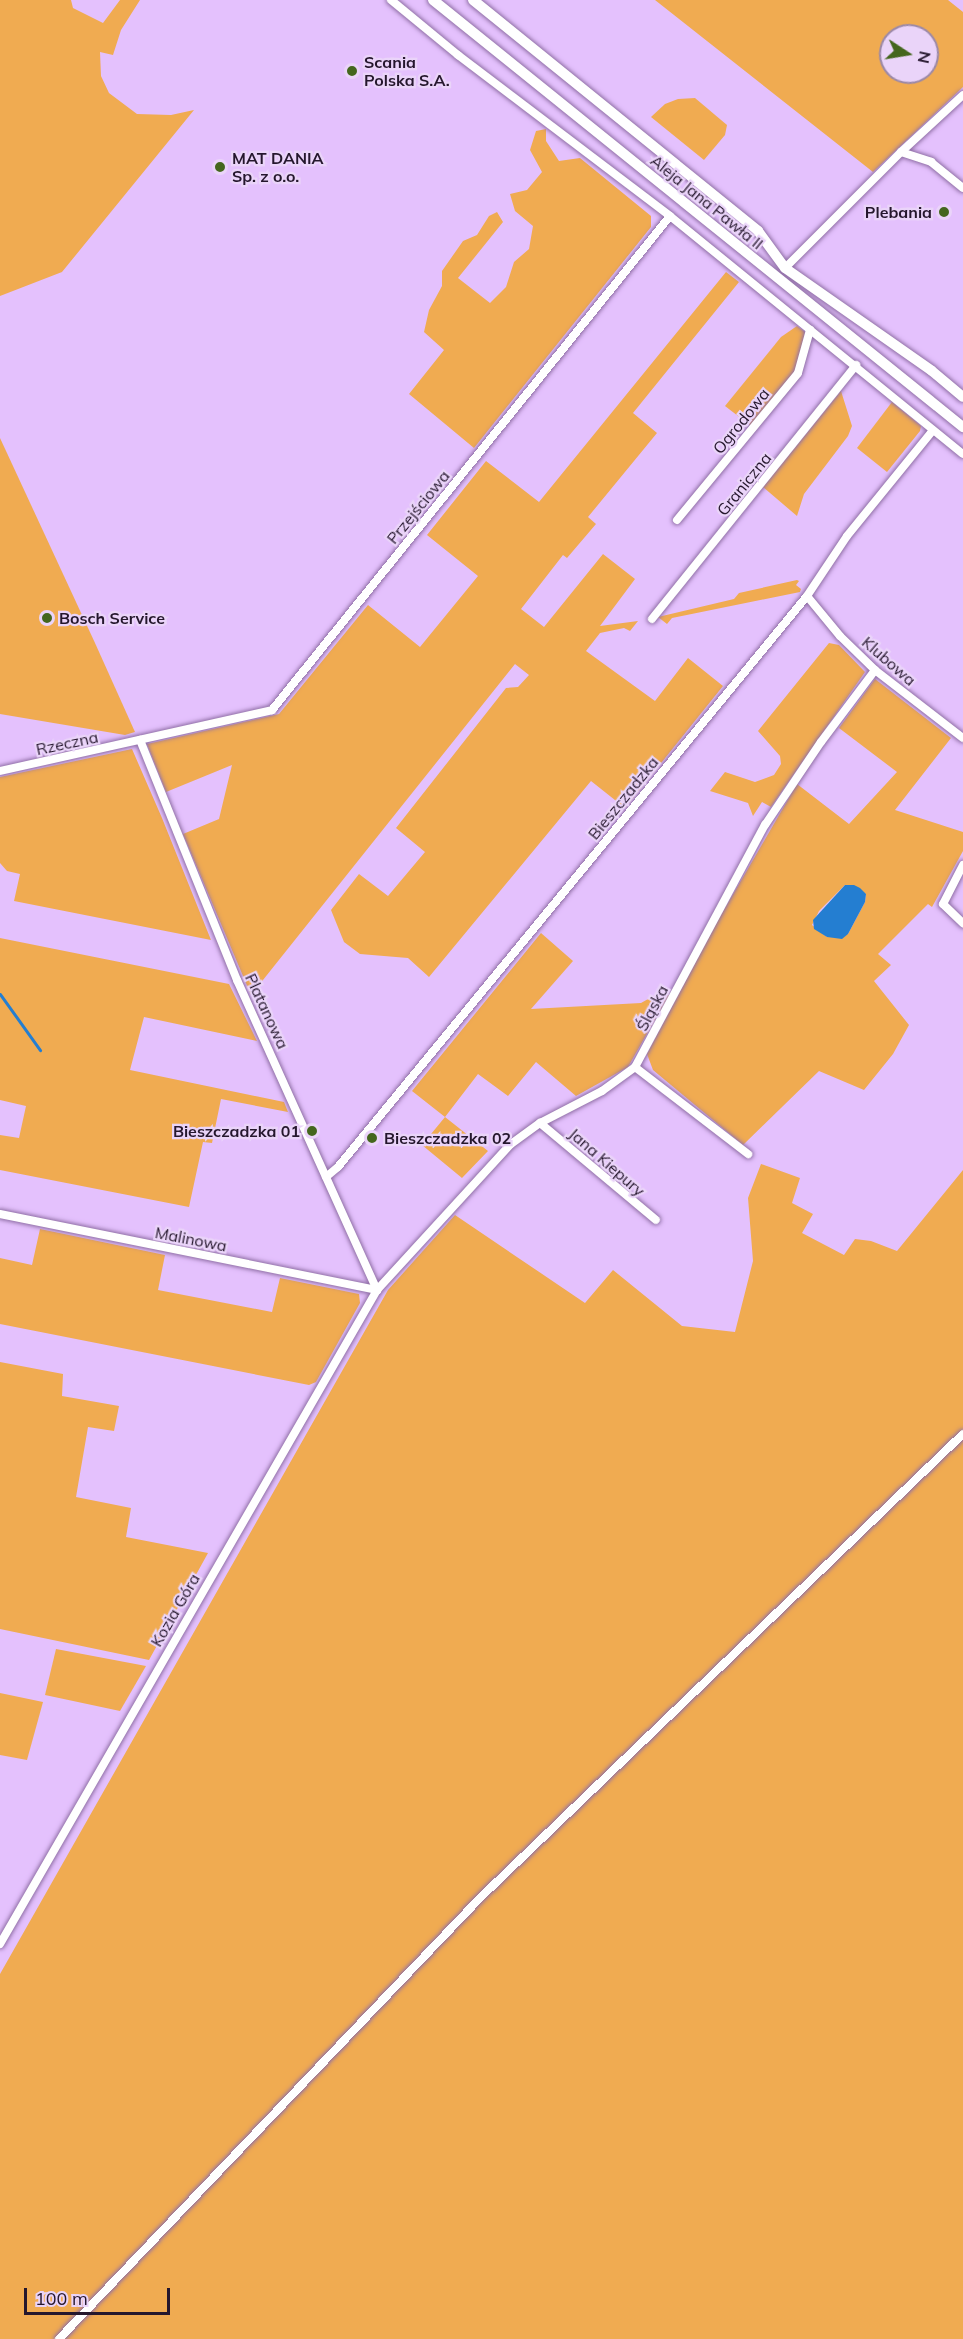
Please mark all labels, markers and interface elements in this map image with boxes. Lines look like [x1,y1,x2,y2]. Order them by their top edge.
north arrow [879,24,939,84]
text: N [914,49,936,65]
place label: Scania Polska S.A. [364,52,450,90]
marker: Scania Polska S.A. [345,64,359,78]
place label: MAT DANIA Sp. z o.o. [232,148,324,186]
street label: Aleja Jana Pawła II [647,151,767,253]
marker: MAT DANIA Sp. z o.o. [213,160,227,174]
place label: Plebania [865,202,932,222]
marker: Plebania [937,205,951,219]
street label: Ogrodowa [709,384,773,458]
street label: Graniczna [713,449,775,519]
street label: Przejściowa [383,466,453,548]
place label: Bosch Service [59,608,165,628]
marker: Bosch Service [40,611,54,625]
street label: Klubowa [858,632,920,690]
street label: Rzeczna [34,727,100,759]
street label: Bieszczadzka [584,753,662,843]
street label: Platanowa [241,970,293,1052]
street label: Śląska [632,982,672,1034]
place label: Bieszczadzka 01 [173,1121,300,1141]
marker: Bieszczadzka 01 [305,1124,319,1138]
street label: Jana Kiepury [565,1124,649,1200]
place label: Bieszczadzka 02 [384,1128,511,1148]
marker: Bieszczadzka 02 [365,1131,379,1145]
street label: Malinowa [153,1223,229,1255]
street label: Kozia Góra [146,1570,204,1650]
scale bar [27,2276,172,2314]
text: 100 m [35,2287,88,2310]

